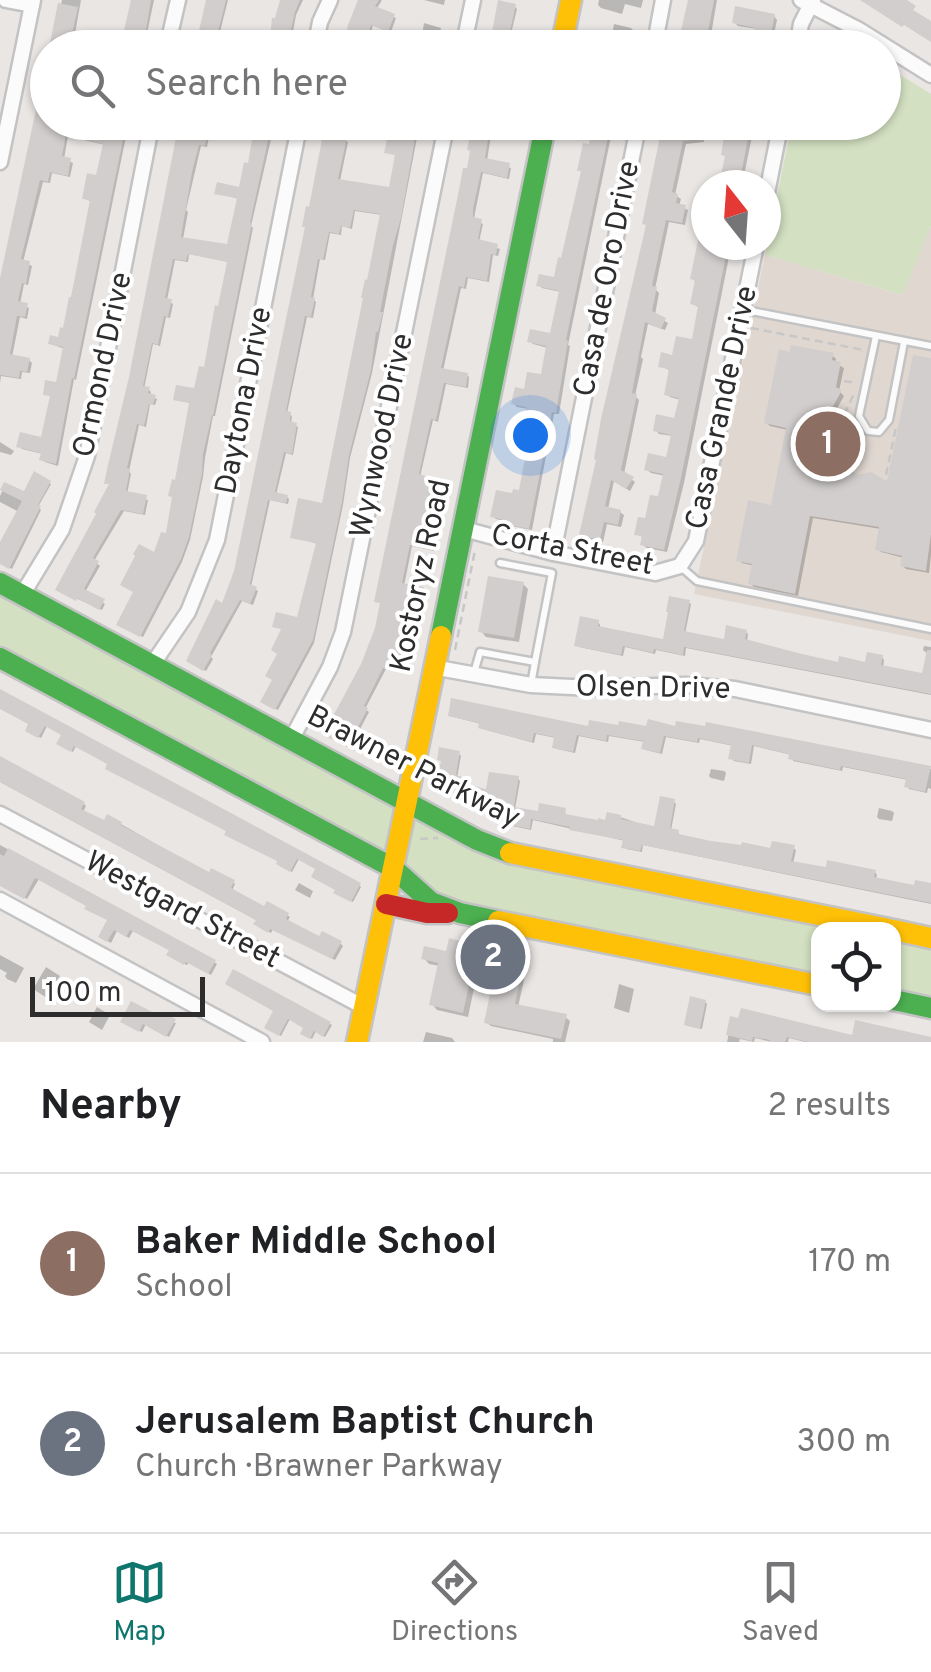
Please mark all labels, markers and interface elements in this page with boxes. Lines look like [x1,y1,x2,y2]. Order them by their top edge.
search box [30,30,901,140]
icon: search [65,58,120,113]
text: Search here [145,61,348,110]
street label: Casa de Oro Drive [567,158,649,400]
north arrow [691,170,781,260]
street label: Ormond Drive [66,269,142,461]
street label: Casa Grande Drive [679,283,767,533]
street label: Daytona Drive [209,304,281,498]
street label: Wynwood Drive [343,330,423,542]
pin: 1 [796,406,860,482]
your location [505,410,556,461]
street label: Kostoryz Road [384,476,460,676]
street label: Corta Street [488,517,656,585]
street label: Olsen Drive [575,669,731,709]
street label: Brawner Parkway [300,698,526,838]
street label: Westgard Street [78,844,286,978]
pin: 2 [460,920,526,994]
map controls [811,922,901,1012]
button: locate [811,922,901,1012]
scale bar [30,972,205,1016]
text: 100 m [45,976,121,1012]
text: Nearby [40,1081,182,1134]
text: 2 results [767,1087,891,1127]
text: Baker Middle School [135,1219,497,1268]
text: 1 [66,1243,79,1283]
text: 170 m [808,1243,891,1283]
text: School [135,1268,233,1308]
text: Jerusalem Baptist Church [135,1399,595,1448]
text: 2 [63,1423,82,1463]
text: 300 m [797,1423,891,1463]
text: Church · Brawner Parkway [135,1448,503,1488]
tab: Map [112,1555,167,1651]
tab: Directions [391,1555,518,1651]
tab: Saved [742,1555,819,1651]

